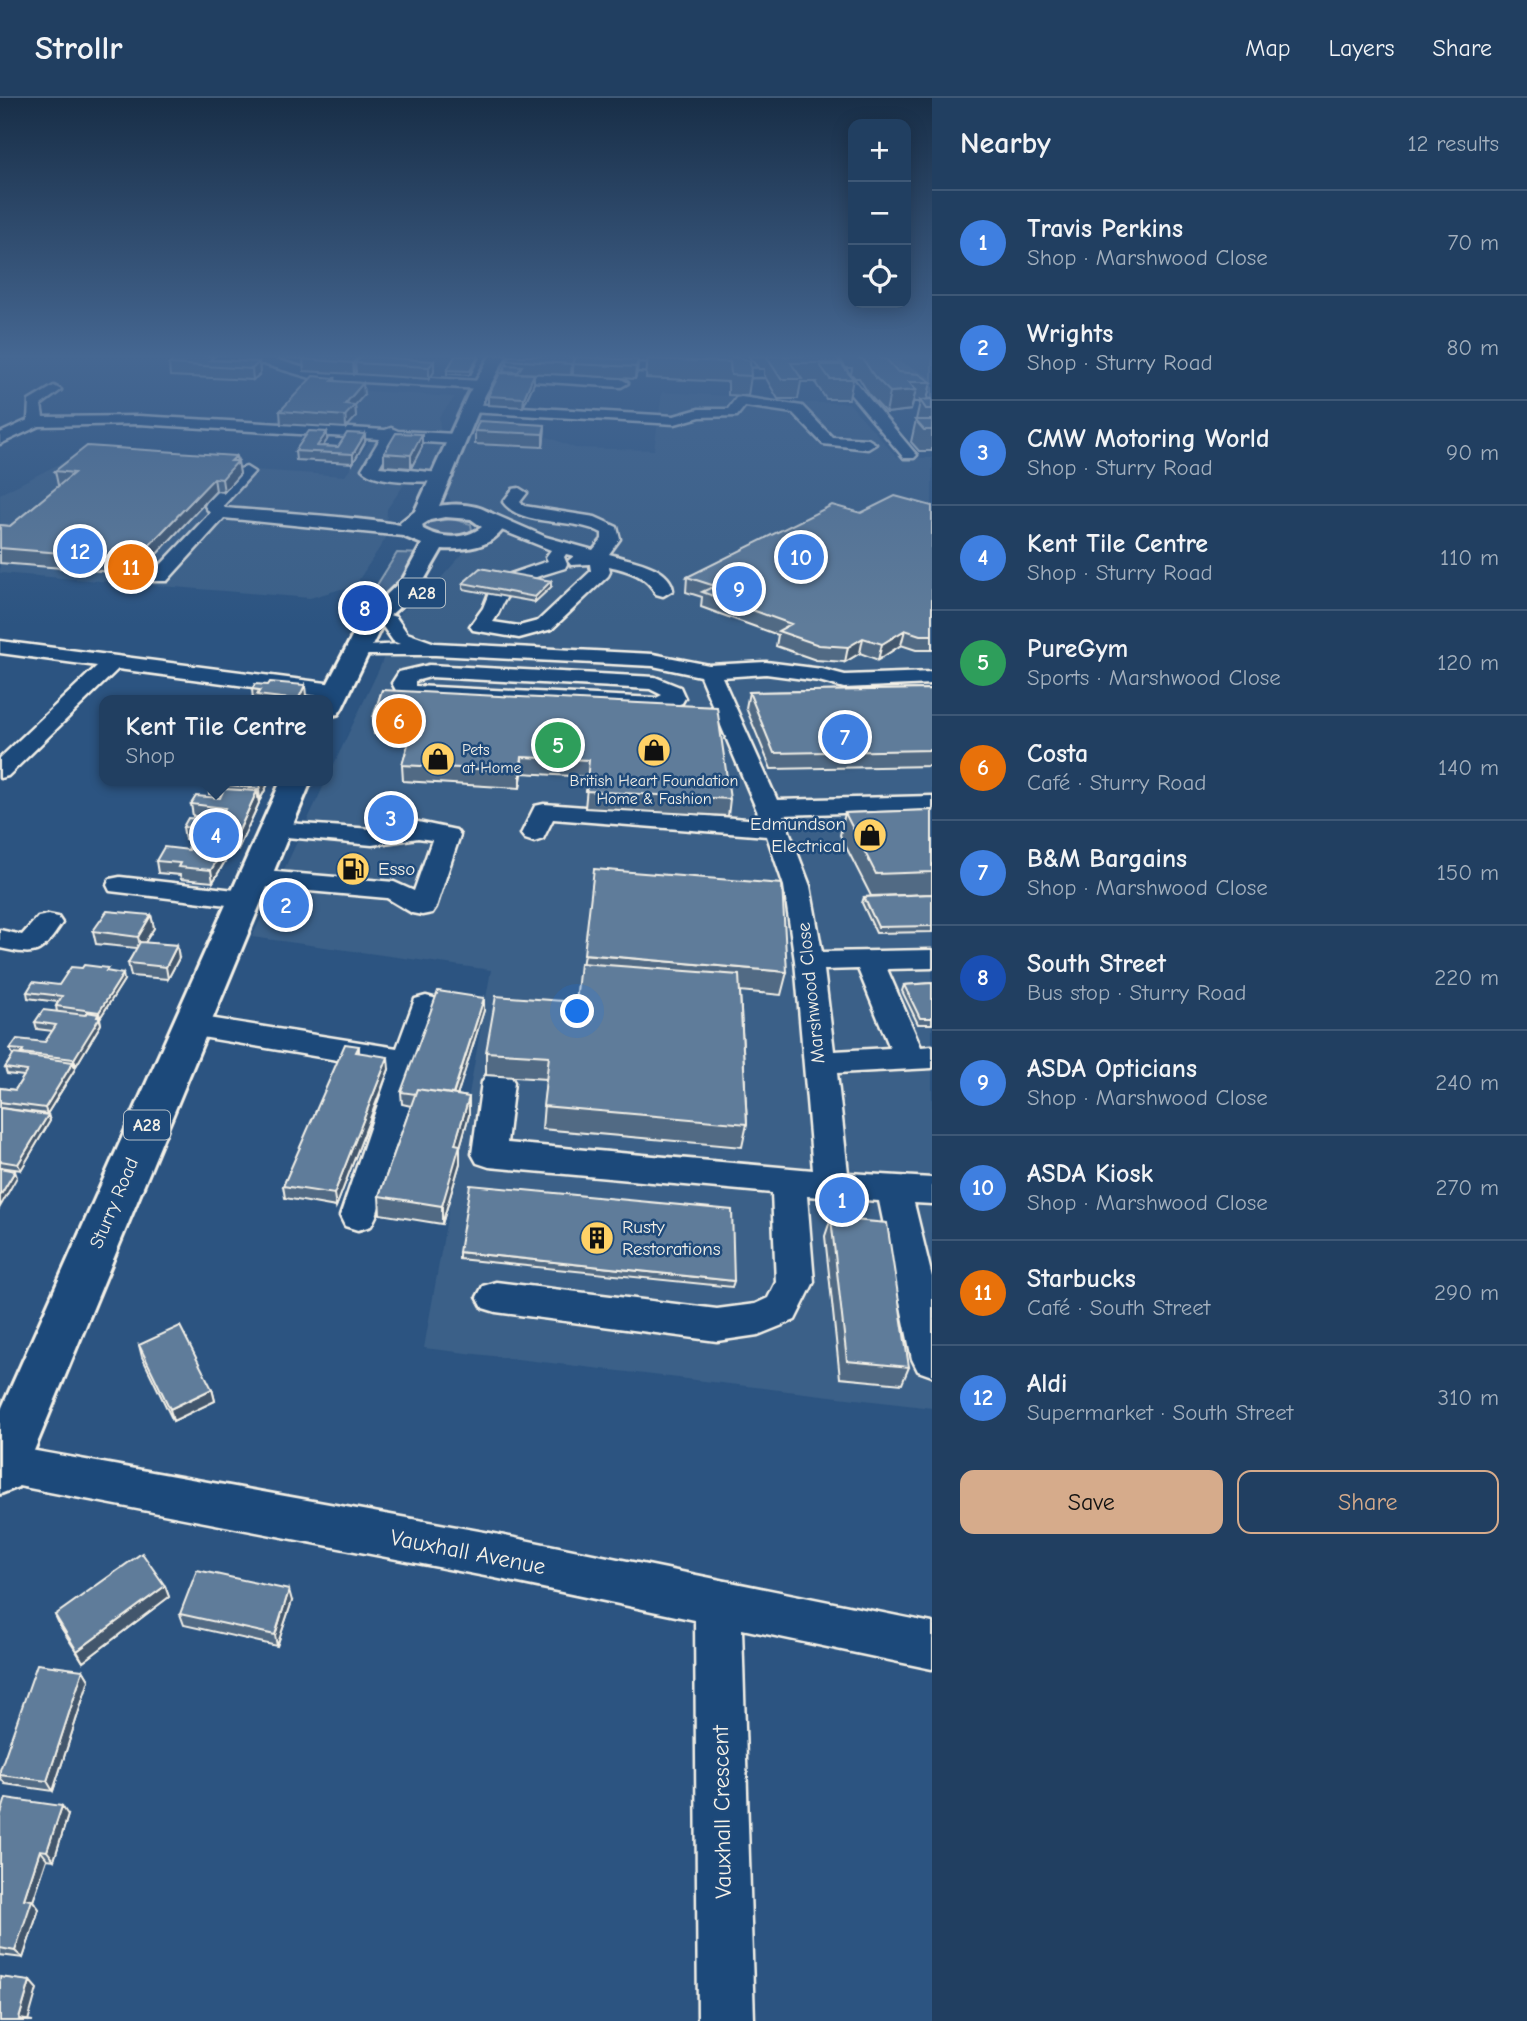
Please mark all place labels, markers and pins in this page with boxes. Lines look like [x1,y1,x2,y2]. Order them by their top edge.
pin: 12 [57,525,103,577]
pin: 10 [778,531,824,583]
pin: 11 [108,541,154,593]
pin: 9 [716,563,762,615]
pin: 8 [342,582,388,634]
pin: 6 [376,695,422,747]
pin: 7 [822,711,868,763]
pin: 5 [535,719,581,771]
shop icon: British Heart Foundation Home & Fashion [635,731,673,769]
shop icon: Pets at Home [419,740,457,778]
place label: Pets at Home [462,741,521,777]
place label: British Heart Foundation Home & Fashion [570,772,738,808]
pin: 3 [368,792,414,844]
pin: 4 [193,809,239,861]
place label: Edmundson Electrical [750,813,846,857]
shop icon: Edmundson Electrical [851,816,889,854]
fuel station icon: Esso [334,850,372,888]
place label: Esso [378,858,415,880]
pin: 2 [263,879,309,931]
pin: 1 [819,1174,865,1226]
place label: Rusty Restorations [622,1216,721,1260]
building icon: Rusty Restorations [578,1219,616,1257]

